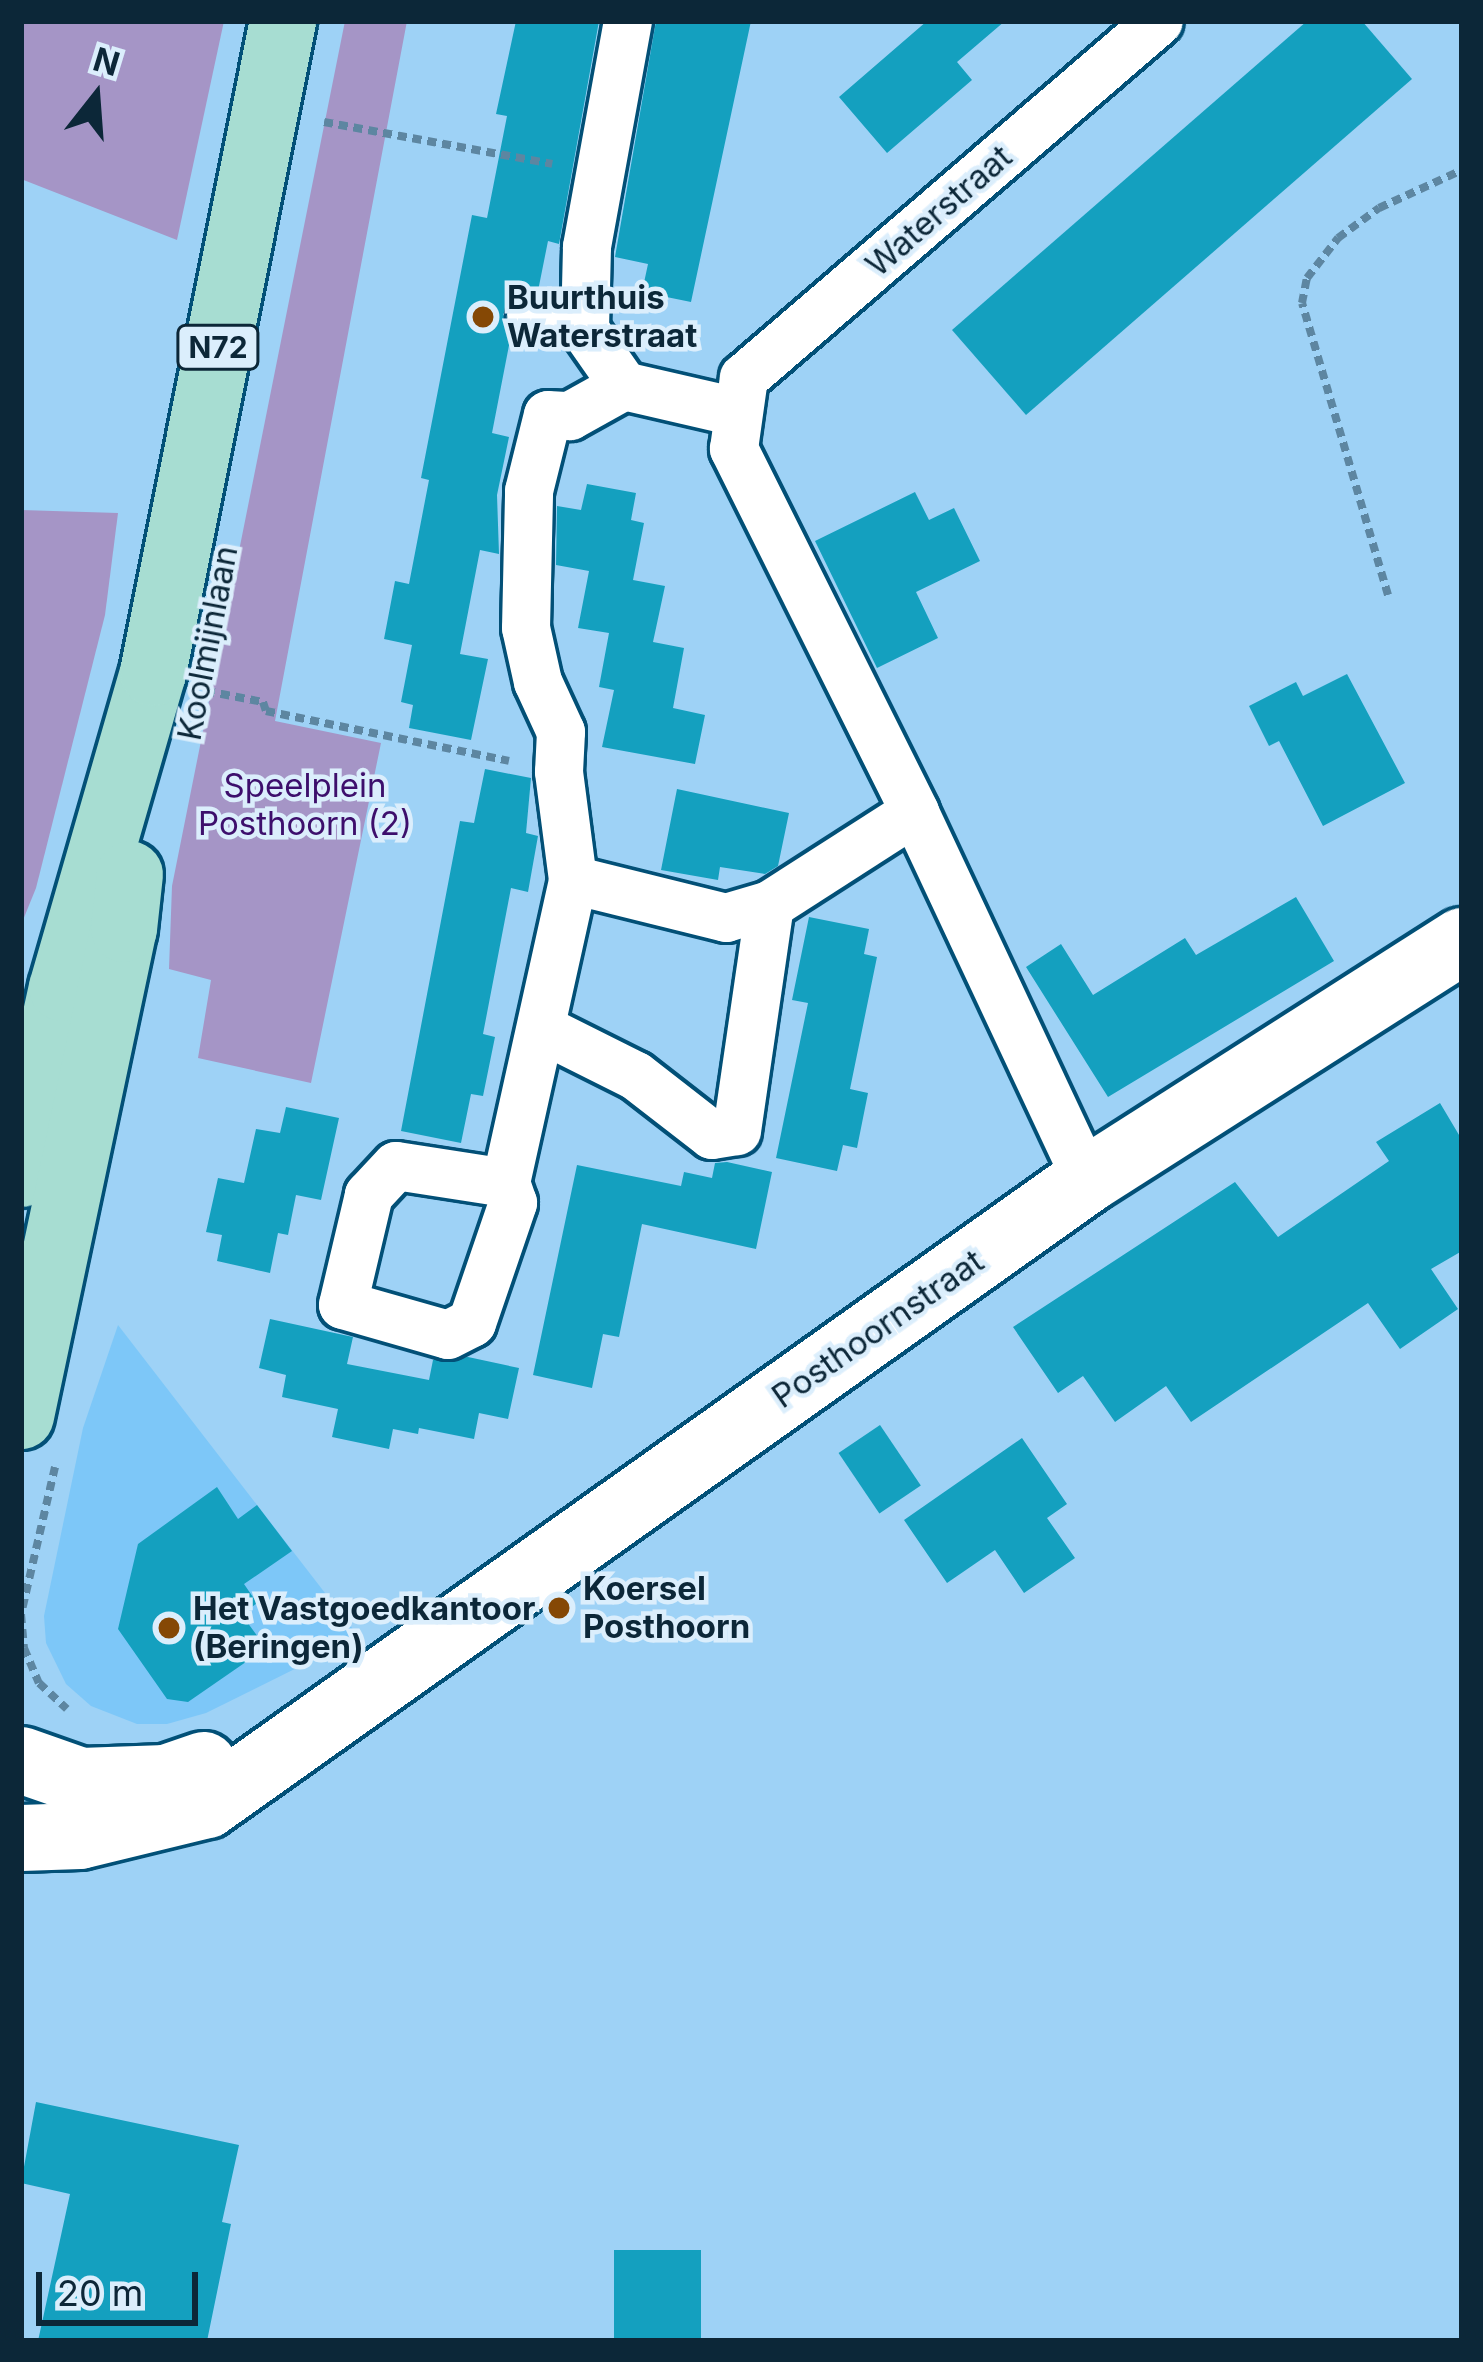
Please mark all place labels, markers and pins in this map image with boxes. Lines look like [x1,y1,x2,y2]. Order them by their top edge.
place label: Buurthuis Waterstraat [507,278,697,356]
marker: Buurthuis Waterstraat [470,304,496,330]
place label: Koersel Posthoorn [583,1569,750,1647]
place label: Het Vastgoedkantoor (Beringen) [193,1589,535,1667]
marker: Koersel Posthoorn [546,1595,572,1621]
marker: Het Vastgoedkantoor (Beringen) [156,1615,182,1641]

